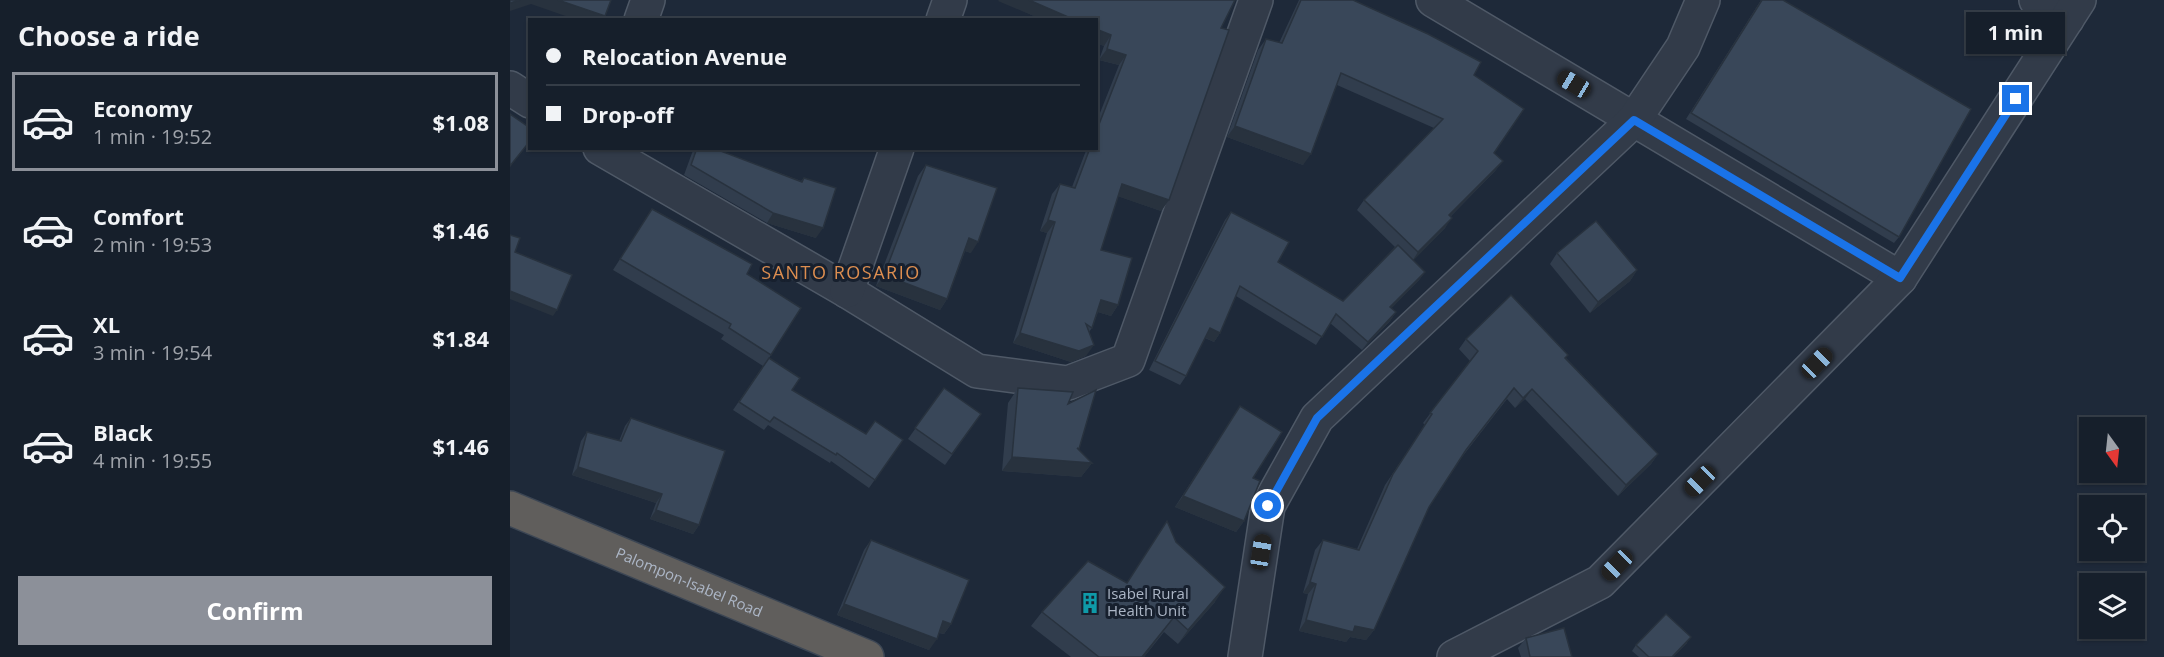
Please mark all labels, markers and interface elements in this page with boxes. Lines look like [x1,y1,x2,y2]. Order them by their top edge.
callout: 1 min [1966,12,2066,54]
text: Choose a ride [18,17,200,54]
text: 1 min [1988,19,2043,46]
text: Relocation Avenue [582,41,787,71]
car [1554,67,1594,101]
route end [2002,85,2029,112]
text: Economy [93,93,192,123]
icon: car [21,95,75,149]
text: Drop-off [582,99,674,129]
text: $1.08 [432,107,489,137]
text: 1 min · 19:52 [93,123,212,150]
text: Comfort [93,201,184,231]
icon: car [21,203,75,257]
text: $1.46 [432,215,489,245]
text: 2 min · 19:53 [93,231,212,258]
district label: SANTO ROSARIO [761,260,921,284]
text: XL [93,309,120,339]
icon: car [21,311,75,365]
text: $1.84 [432,323,489,353]
text: 3 min · 19:54 [93,339,212,366]
car [1798,344,1836,382]
text: Black [93,417,153,447]
north arrow [2079,417,2145,483]
map controls [2079,417,2145,639]
icon: car [21,419,75,473]
text: $1.46 [432,431,489,461]
text: 4 min · 19:55 [93,447,212,474]
car [1681,462,1719,500]
route start [1254,492,1281,519]
button: locate [2079,495,2145,561]
car [1249,533,1273,571]
street label: Palompon-Isabel Road [613,542,766,621]
car [1598,546,1636,584]
button: layers [2079,573,2145,639]
button: Confirm [18,576,492,645]
place label: Isabel Rural Health Unit [1107,583,1189,620]
building icon: Isabel Rural Health Unit [1078,591,1102,615]

